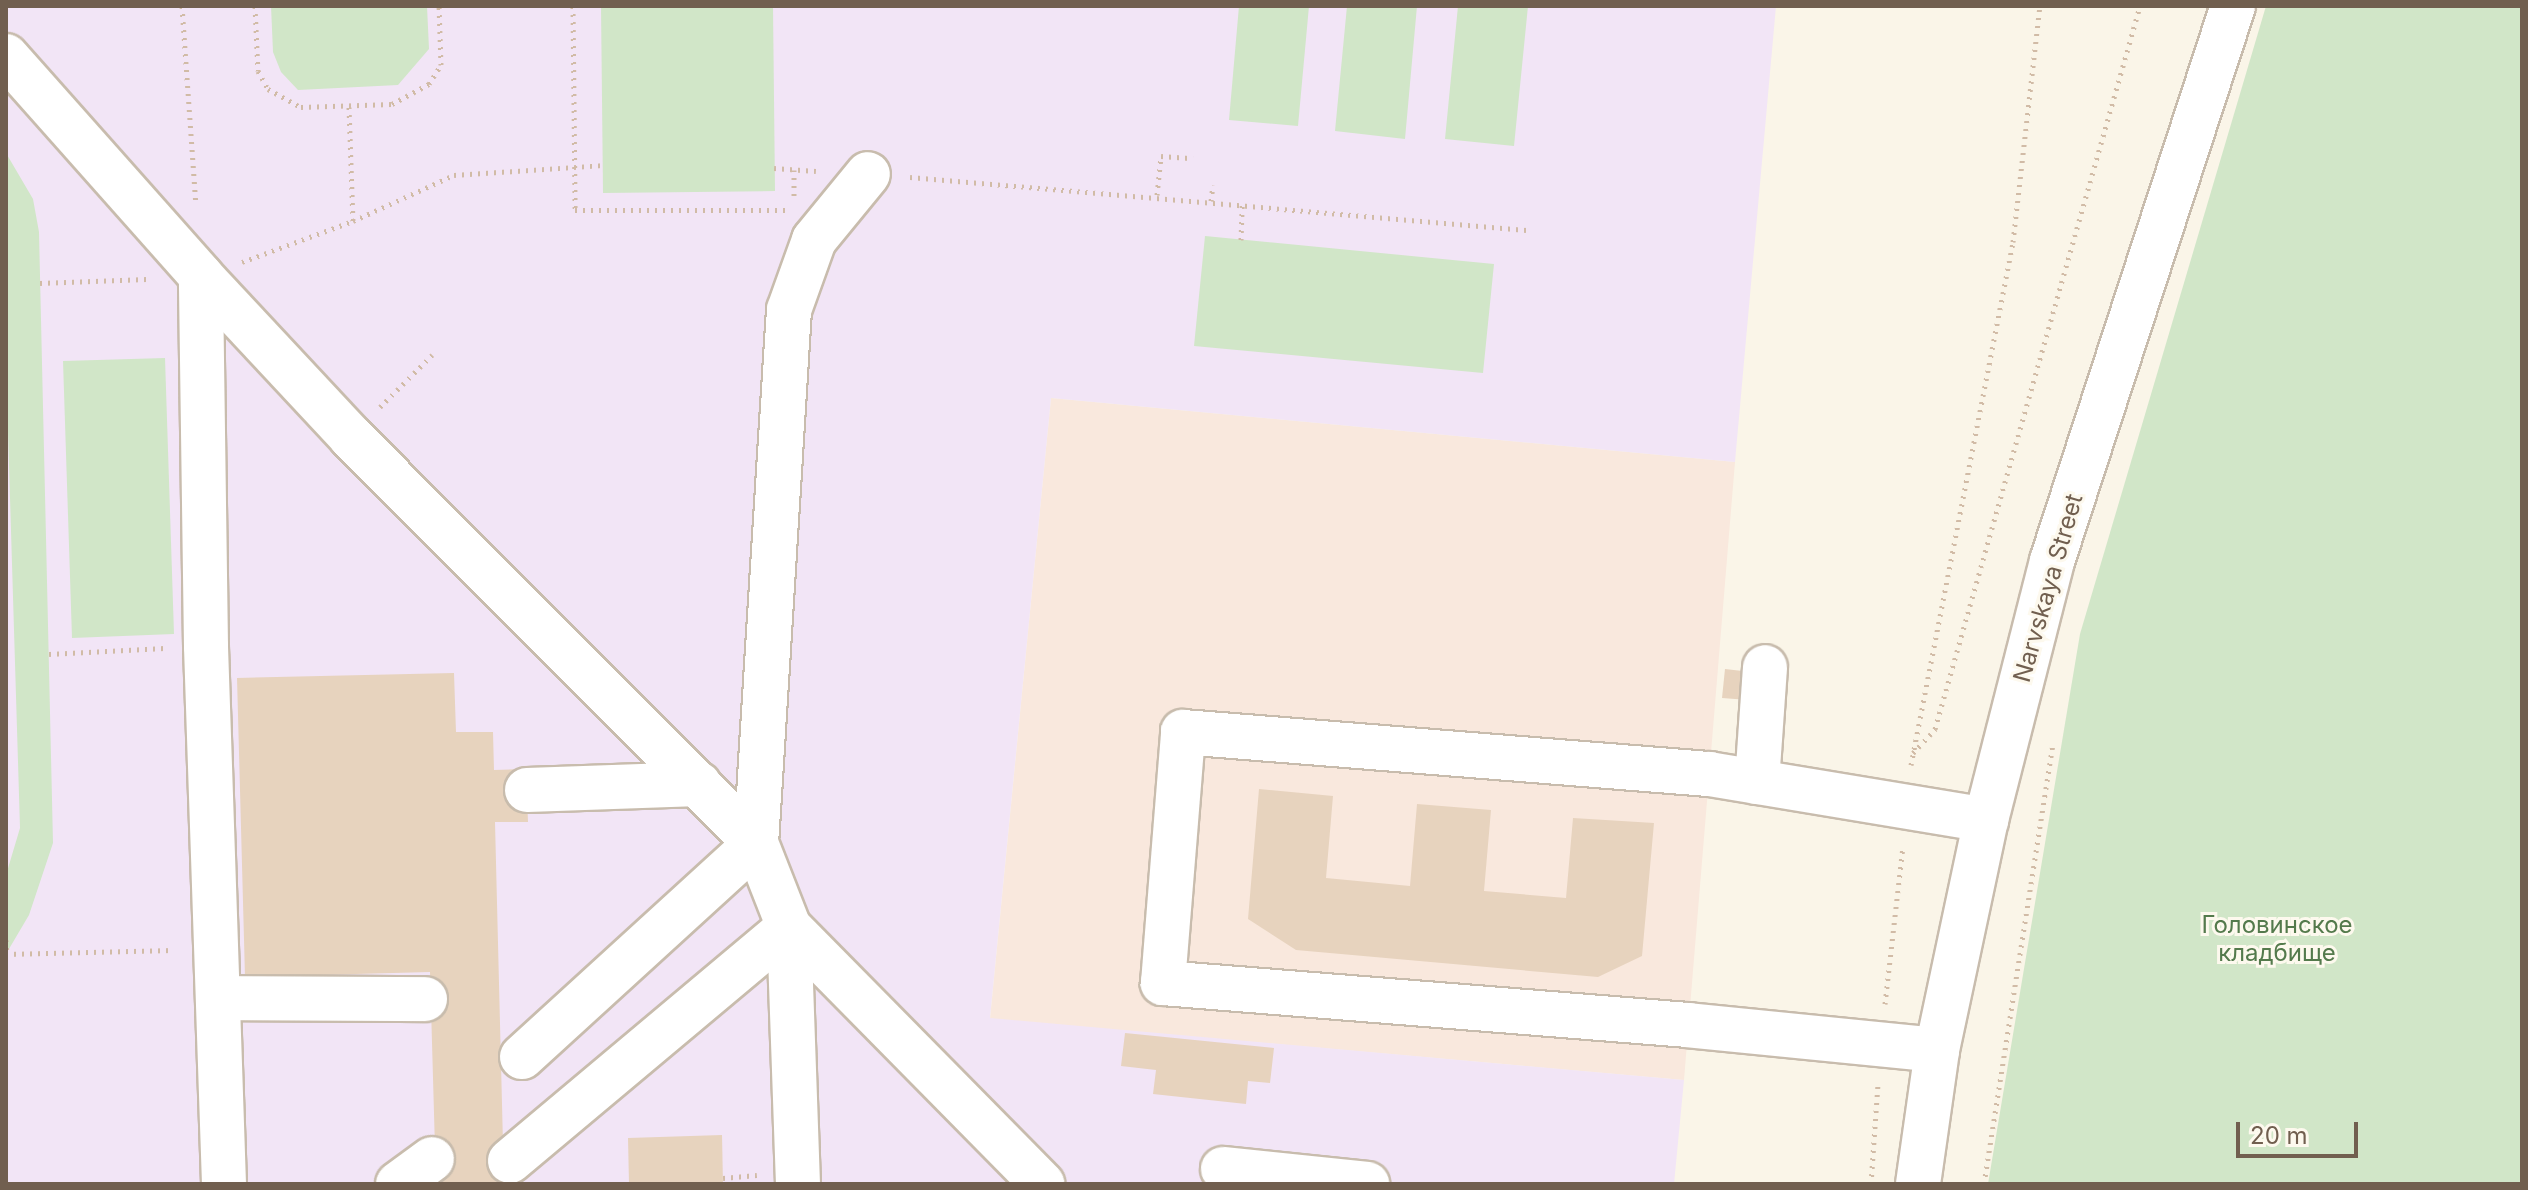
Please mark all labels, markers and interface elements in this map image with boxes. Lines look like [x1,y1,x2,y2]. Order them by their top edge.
street label: Narvskaya Street [2007,490,2089,686]
park label: Головинское кладбище [2201,911,2353,967]
scale bar [2240,1106,2362,1156]
text: 20 m [2250,1121,2308,1150]

